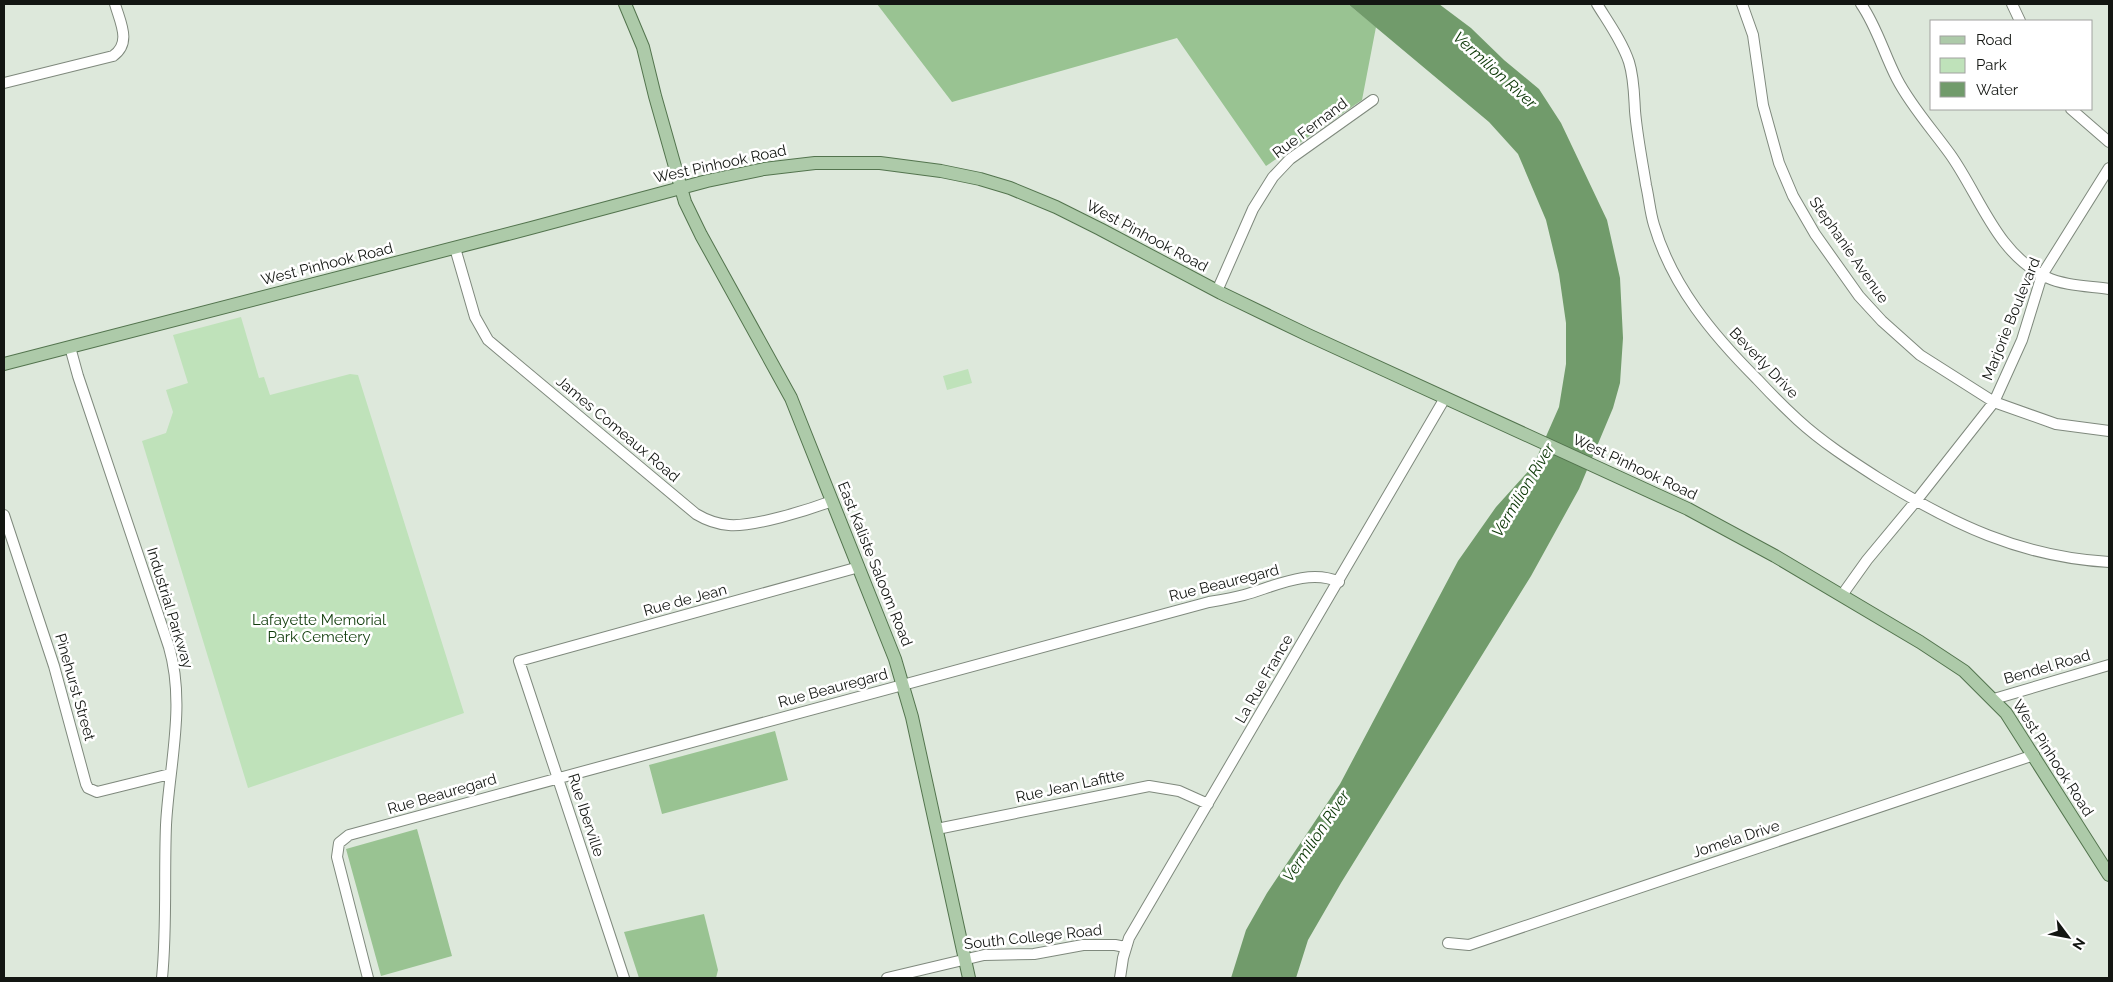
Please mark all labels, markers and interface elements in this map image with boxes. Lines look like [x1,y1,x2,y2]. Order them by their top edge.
legend [1930,20,2093,110]
water label: Vermilion River [1449,28,1541,113]
text: Road [1976,31,2012,49]
text: Park [1976,56,2007,74]
text: Water [1976,81,2019,99]
street label: Rue Fernand [1269,94,1351,162]
street label: West Pinhook Road [652,141,788,187]
street label: Stephanie Avenue [1806,193,1893,307]
street label: West Pinhook Road [1083,196,1211,276]
street label: West Pinhook Road [259,239,395,289]
street label: Marjorie Boulevard [1978,255,2044,383]
street label: Beverly Drive [1726,324,1802,402]
street label: James Comeaux Road [553,372,683,486]
street label: West Pinhook Road [1570,430,1700,504]
water label: Vermilion River [1488,439,1559,540]
street label: East Kaliste Saloom Road [834,479,916,649]
street label: Industrial Parkway [143,545,197,671]
street label: Rue Beauregard [1167,561,1281,605]
street label: Rue de Jean [641,580,729,620]
park label: Lafayette Memorial Park Cemetery [252,611,387,646]
street label: Pinehurst Street [51,631,99,743]
street label: La Rue France [1231,631,1297,727]
street label: Bendel Road [2002,646,2092,688]
street label: Rue Beauregard [776,665,890,711]
street label: West Pinhook Road [2009,696,2097,820]
street label: Rue Jean Lafitte [1014,766,1126,806]
street label: Rue Beauregard [385,770,499,818]
street label: Rue Iberville [564,771,608,859]
water label: Vermilion River [1279,786,1354,885]
street label: Jomela Drive [1690,816,1782,862]
north arrow [2043,912,2093,962]
street label: South College Road [963,921,1103,953]
text: N [2069,935,2089,953]

